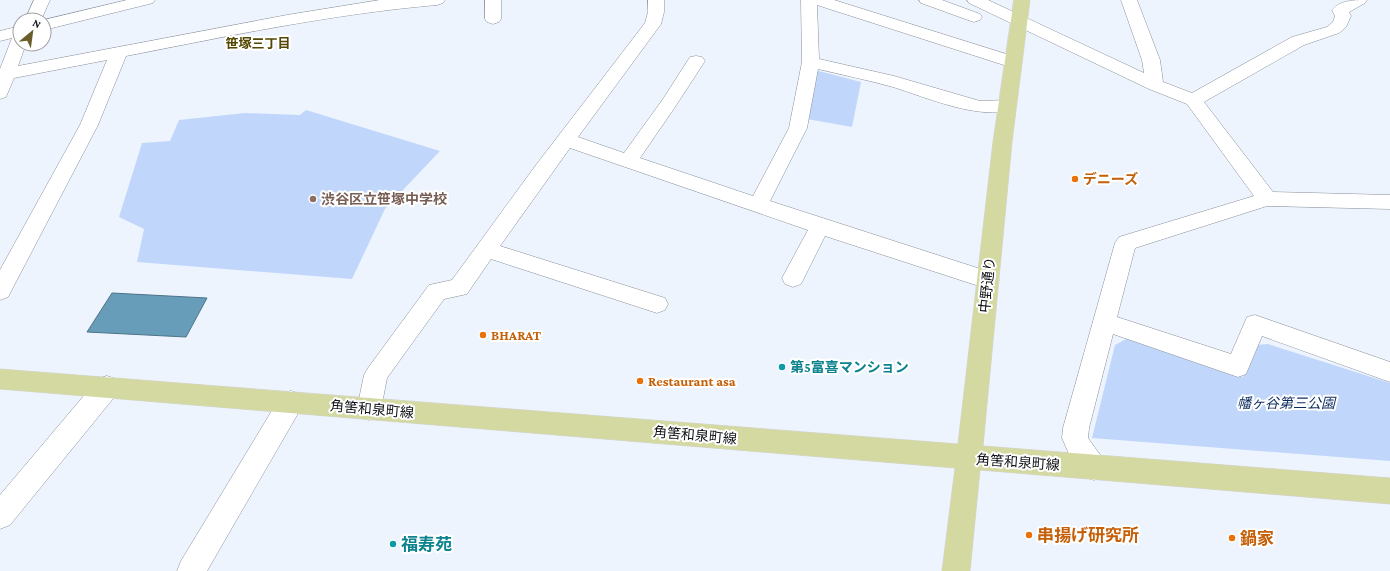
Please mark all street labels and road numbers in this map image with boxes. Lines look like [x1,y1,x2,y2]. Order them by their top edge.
street label: 中野通り [976,256,998,314]
street label: 角筈和泉町線 [329,397,415,421]
street label: 角筈和泉町線 [652,423,738,447]
street label: 角筈和泉町線 [976,451,1060,473]

